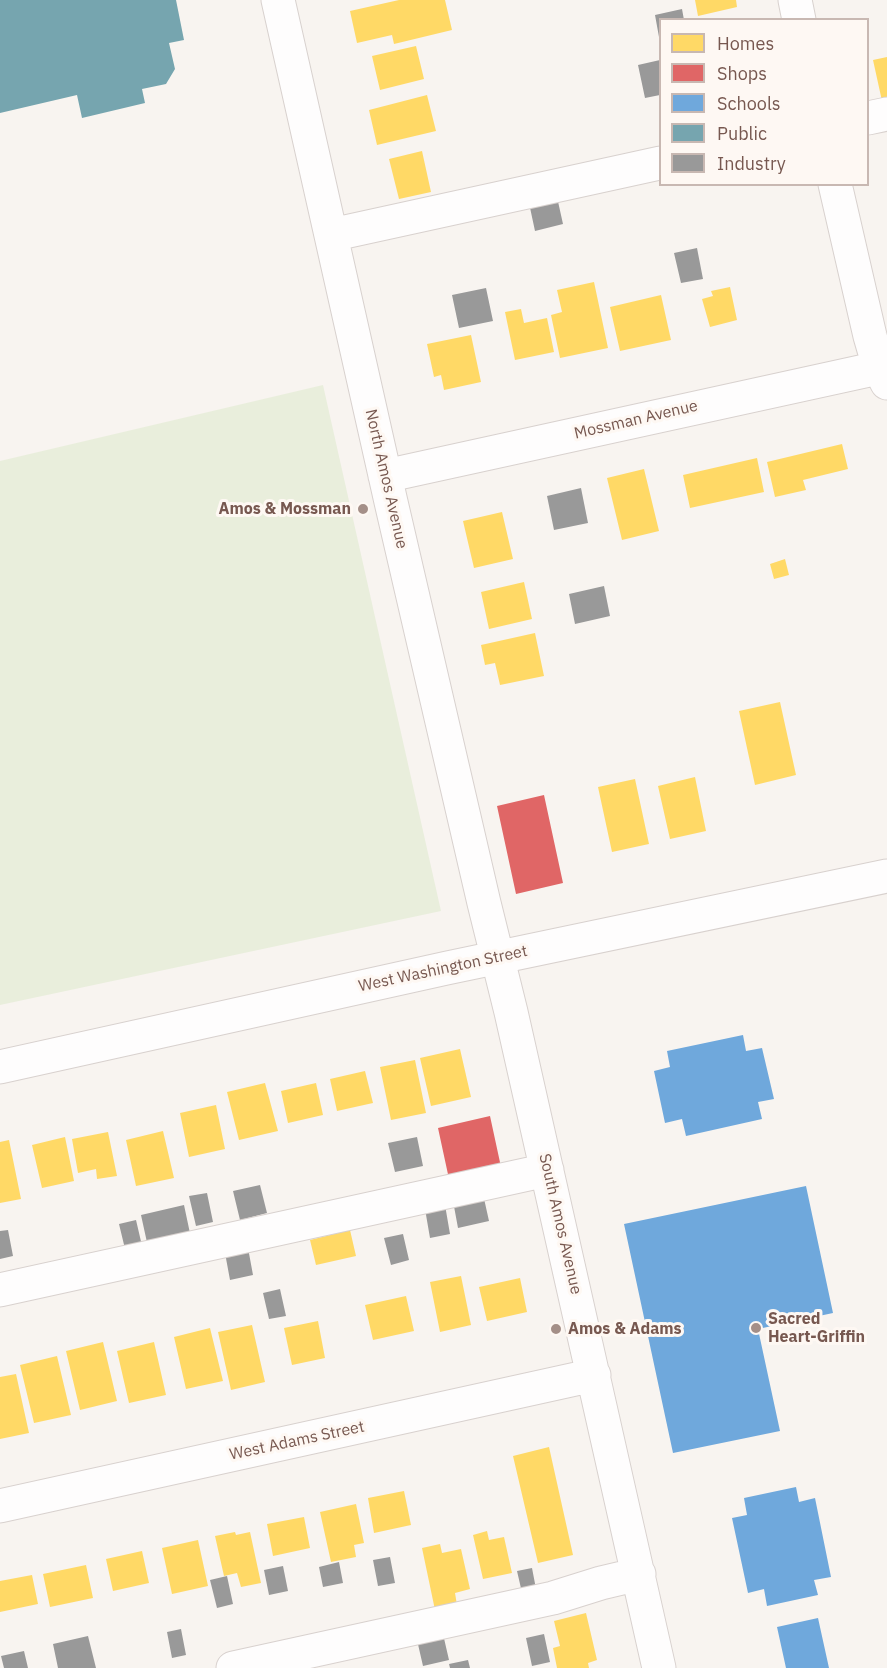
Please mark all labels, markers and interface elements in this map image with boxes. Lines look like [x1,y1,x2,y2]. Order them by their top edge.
legend [659,18,869,186]
text: Homes [717,32,774,55]
text: Shops [717,62,767,85]
text: Schools [717,92,781,115]
text: Public [717,122,767,145]
text: Industry [717,152,786,175]
street label: Mossman Avenue [572,396,700,444]
street label: North Amos Avenue [361,407,411,551]
place label: Amos & Mossman [218,499,351,519]
marker: Amos & Mossman [356,502,370,516]
street label: West Washington Street [357,942,529,996]
street label: South Amos Avenue [534,1152,586,1296]
place label: Sacred Heart-Griffin [768,1309,865,1347]
place label: Amos & Adams [568,1319,682,1339]
marker: Sacred Heart-Griffin [749,1321,763,1335]
marker: Amos & Adams [549,1322,563,1336]
street label: West Adams Street [228,1417,366,1465]

